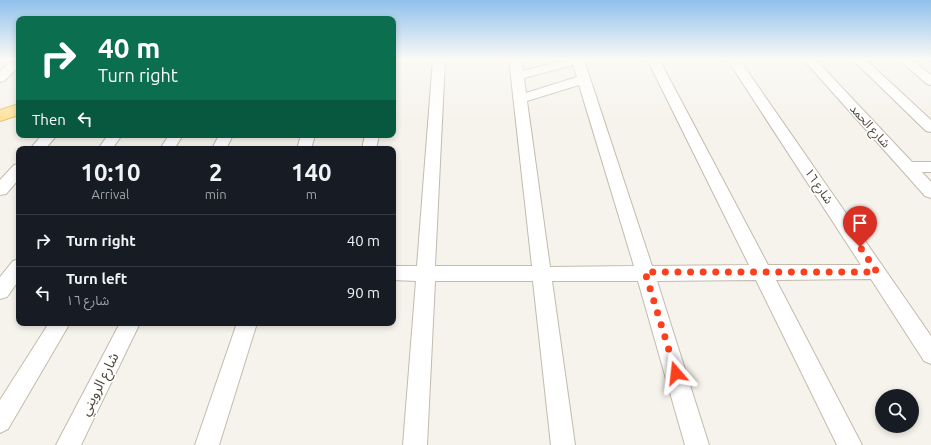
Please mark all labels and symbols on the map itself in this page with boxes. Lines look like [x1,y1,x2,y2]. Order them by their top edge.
street label: شارع الحمد [846,102,893,152]
street label: شارع ١٦ [800,166,836,208]
pin [843,206,877,247]
street label: شارع الرويني [76,350,125,420]
position arrow [655,352,697,394]

